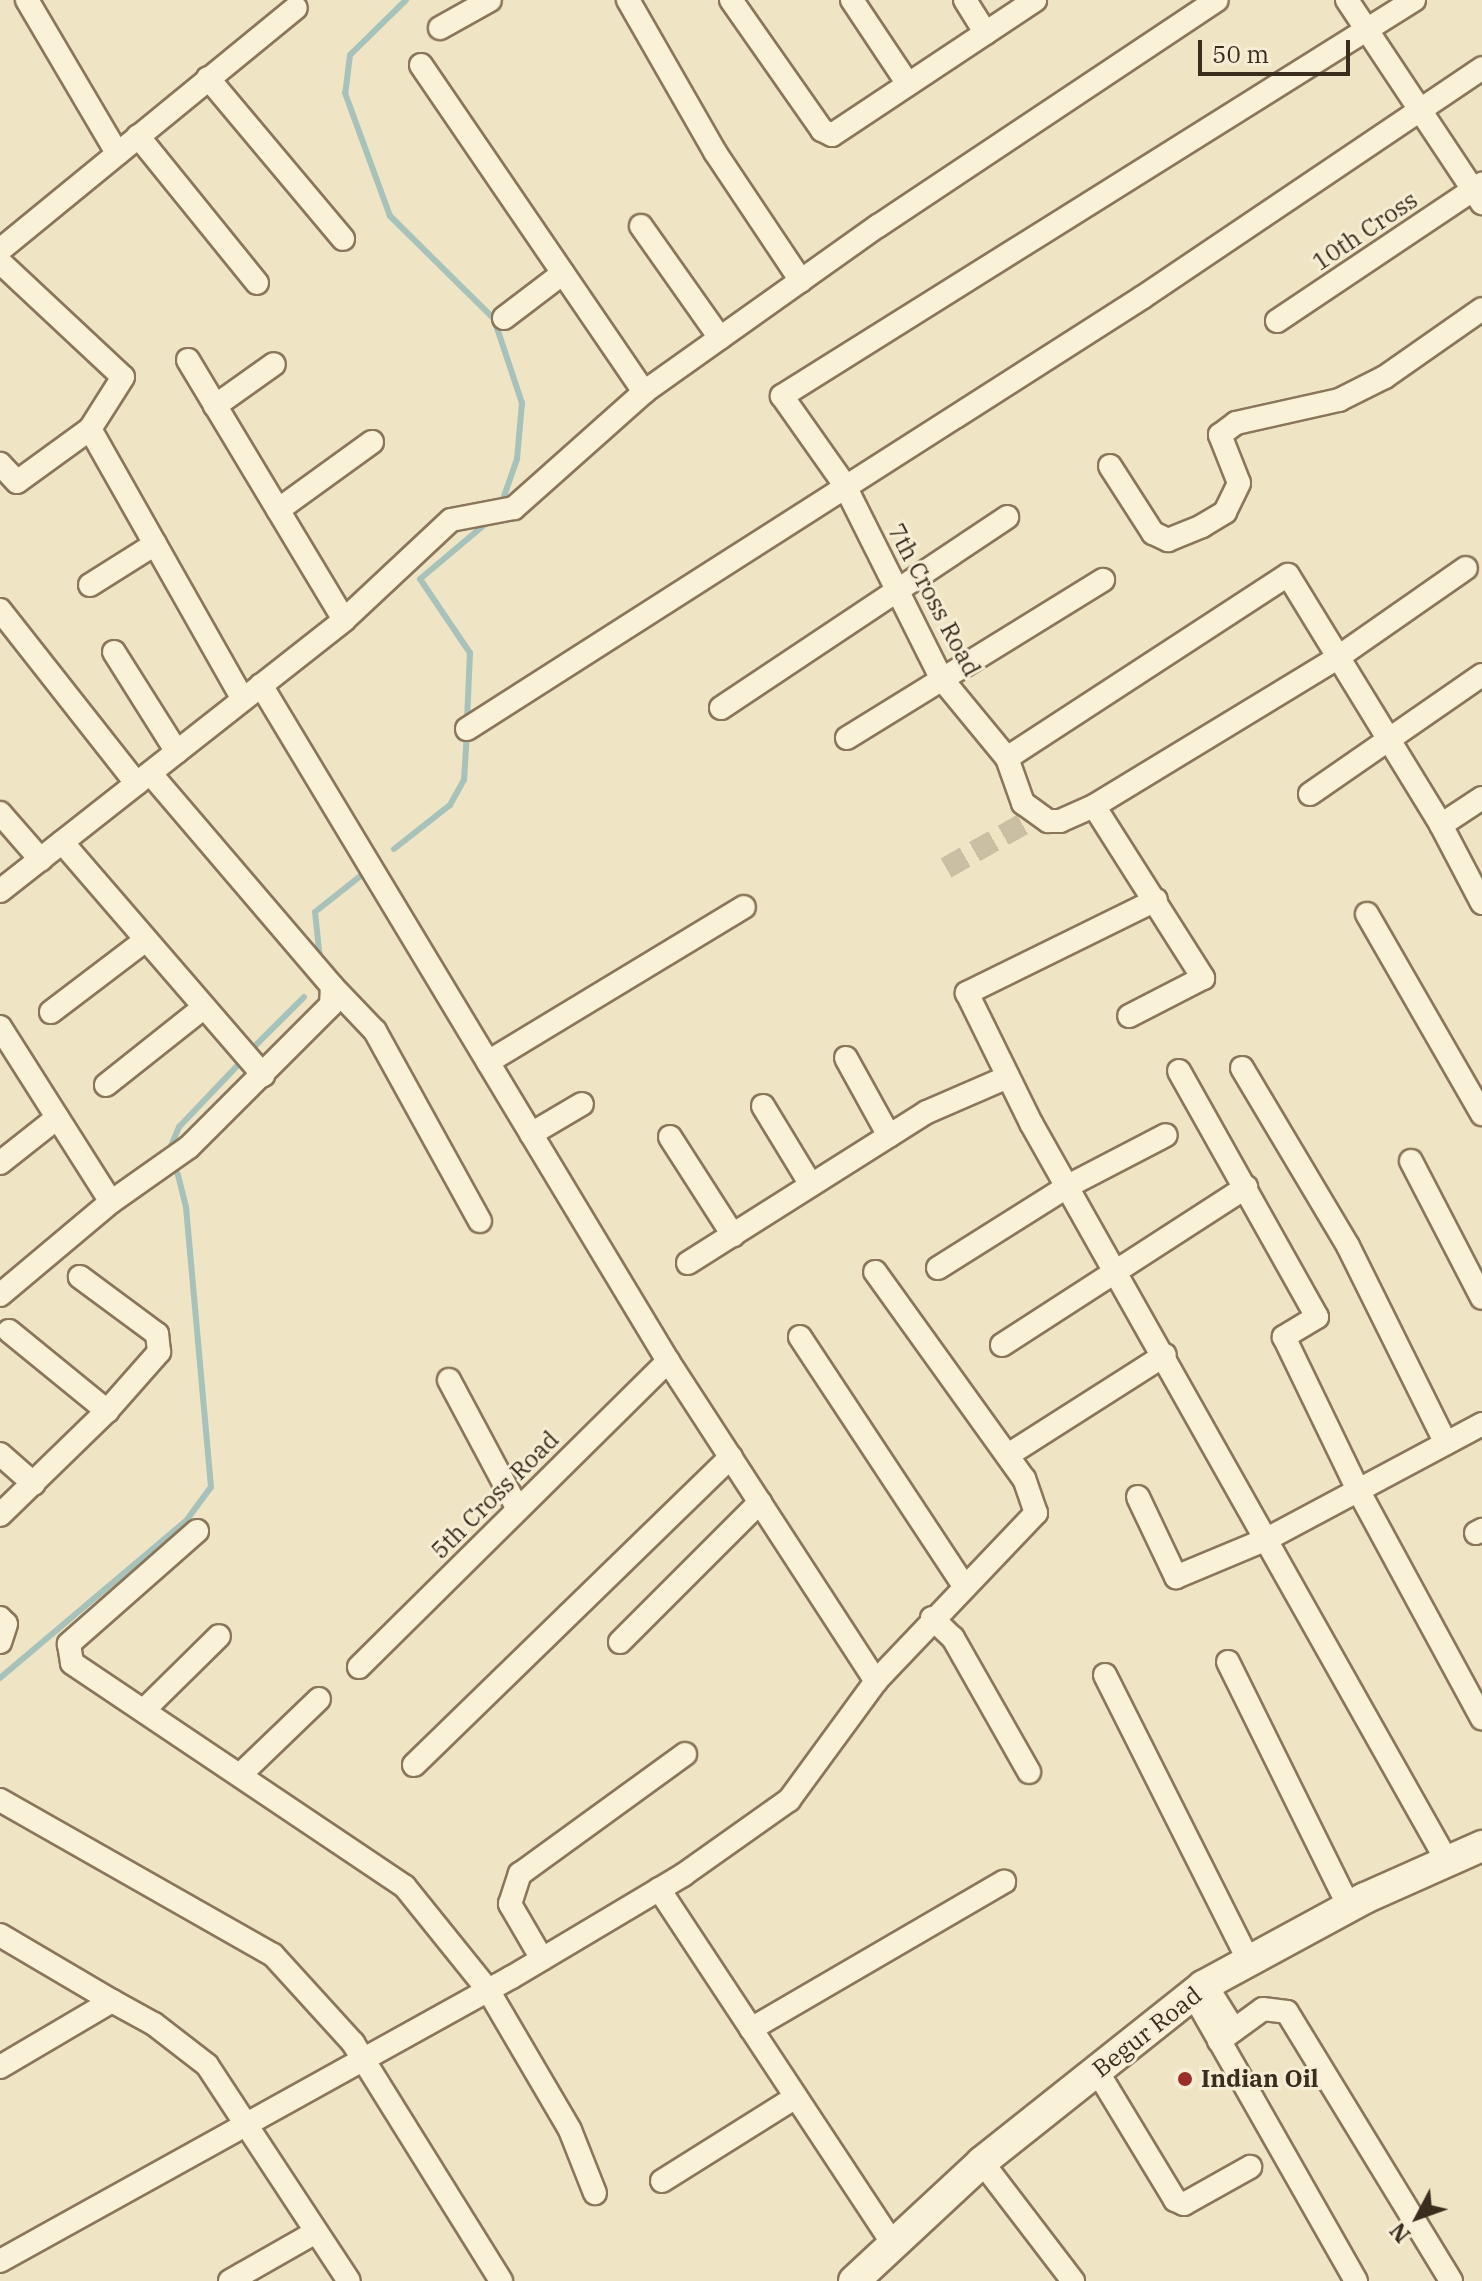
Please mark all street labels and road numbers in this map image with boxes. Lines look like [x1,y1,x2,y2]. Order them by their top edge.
street label: 10th Cross [1307,185,1423,277]
street label: 7th Cross Road [882,519,986,681]
street label: 5th Cross Road [425,1425,565,1565]
street label: Begur Road [1087,1981,1207,2083]

